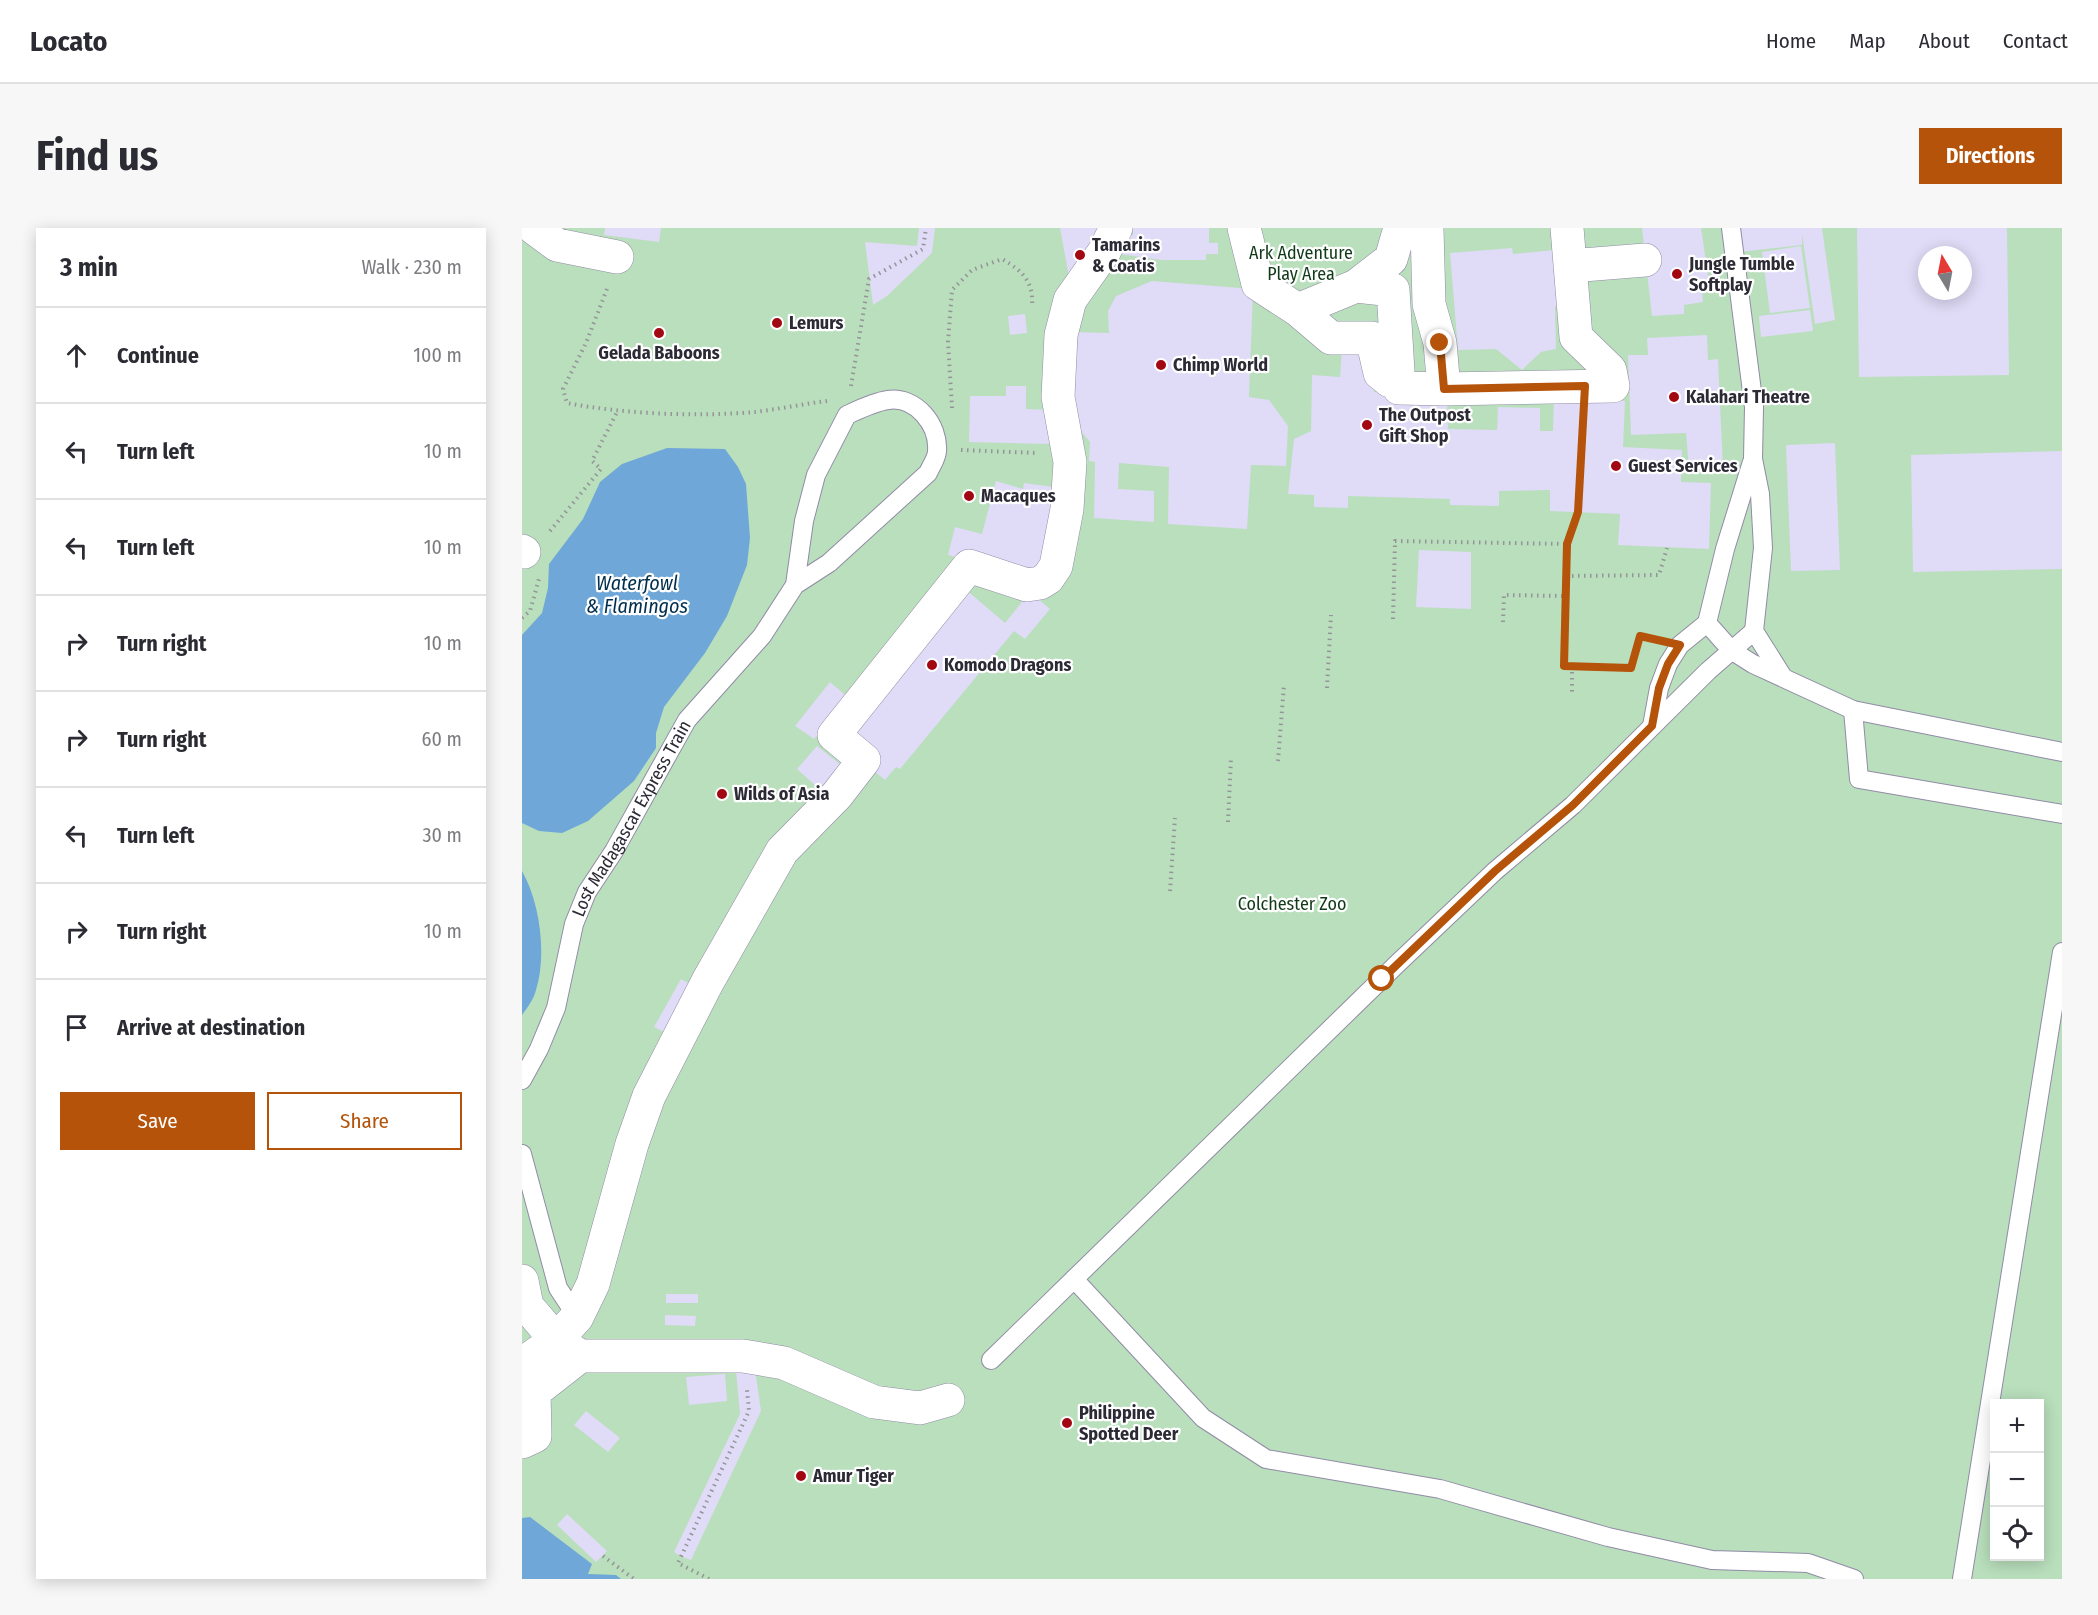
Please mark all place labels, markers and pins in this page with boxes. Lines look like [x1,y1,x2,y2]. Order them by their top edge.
place label: Tamarins & Coatis [1092,234,1160,277]
marker: Tamarins & Coatis [1073,248,1087,262]
place label: Jungle Tumble Softplay [1688,253,1795,296]
marker: Jungle Tumble Softplay [1670,267,1684,281]
place label: Lemurs [789,312,844,334]
marker: Lemurs [770,316,784,330]
marker: Gelada Baboons [652,326,666,340]
place label: Gelada Baboons [598,342,720,364]
place label: Chimp World [1173,354,1268,376]
marker: Chimp World [1154,358,1168,372]
place label: Kalahari Theatre [1686,386,1810,408]
marker: Kalahari Theatre [1667,390,1681,404]
place label: The Outpost Gift Shop [1379,404,1471,447]
marker: The Outpost Gift Shop [1360,418,1374,432]
place label: Guest Services [1628,455,1738,477]
marker: Guest Services [1609,459,1623,473]
place label: Macaques [981,485,1056,507]
marker: Macaques [962,489,976,503]
place label: Komodo Dragons [944,654,1071,676]
marker: Komodo Dragons [925,658,939,672]
place label: Wilds of Asia [734,783,829,805]
marker: Wilds of Asia [715,787,729,801]
place label: Philippine Spotted Deer [1079,1402,1179,1445]
marker: Philippine Spotted Deer [1060,1416,1074,1430]
place label: Amur Tiger [812,1465,894,1487]
marker: Amur Tiger [794,1469,808,1483]

